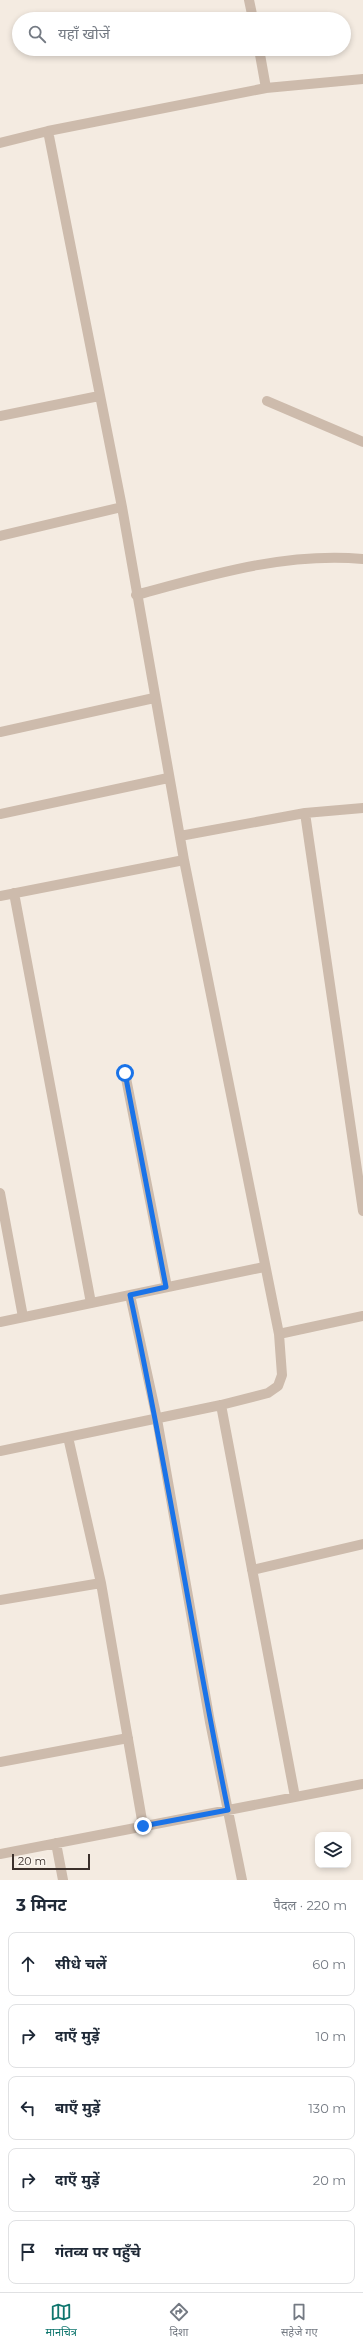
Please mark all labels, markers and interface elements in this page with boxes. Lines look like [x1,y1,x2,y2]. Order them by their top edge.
search box [12,12,351,56]
icon: search [26,23,48,45]
text: यहाँ खोजें [58,24,110,43]
route start [116,1064,134,1082]
route end [134,1817,152,1835]
map controls [315,1832,351,1868]
button: layers [315,1832,351,1868]
scale bar [12,1852,90,1871]
text: 20 m [18,1854,46,1868]
text: 3 मिनट [16,1895,67,1915]
text: पैदल · 220 m [273,1897,347,1913]
icon: ahead [17,1953,39,1975]
text: सीधे चलें [55,1954,107,1973]
text: 60 m [312,1956,346,1972]
icon: right [17,2025,39,2047]
text: दाएँ मुड़ें [55,2026,100,2045]
text: 10 m [316,2028,346,2044]
icon: left [17,2097,39,2119]
text: बाएँ मुड़ें [55,2098,100,2117]
text: 130 m [308,2100,346,2116]
icon: right [17,2169,39,2191]
text: दाएँ मुड़ें [55,2170,100,2189]
text: 20 m [313,2172,346,2188]
icon: arrive [17,2241,39,2263]
text: गंतव्य पर पहुँचे [55,2242,141,2261]
tab: मानचित्र [45,2301,77,2340]
tab: दिशा [168,2301,190,2340]
tab: सहेजे गए [281,2301,317,2340]

